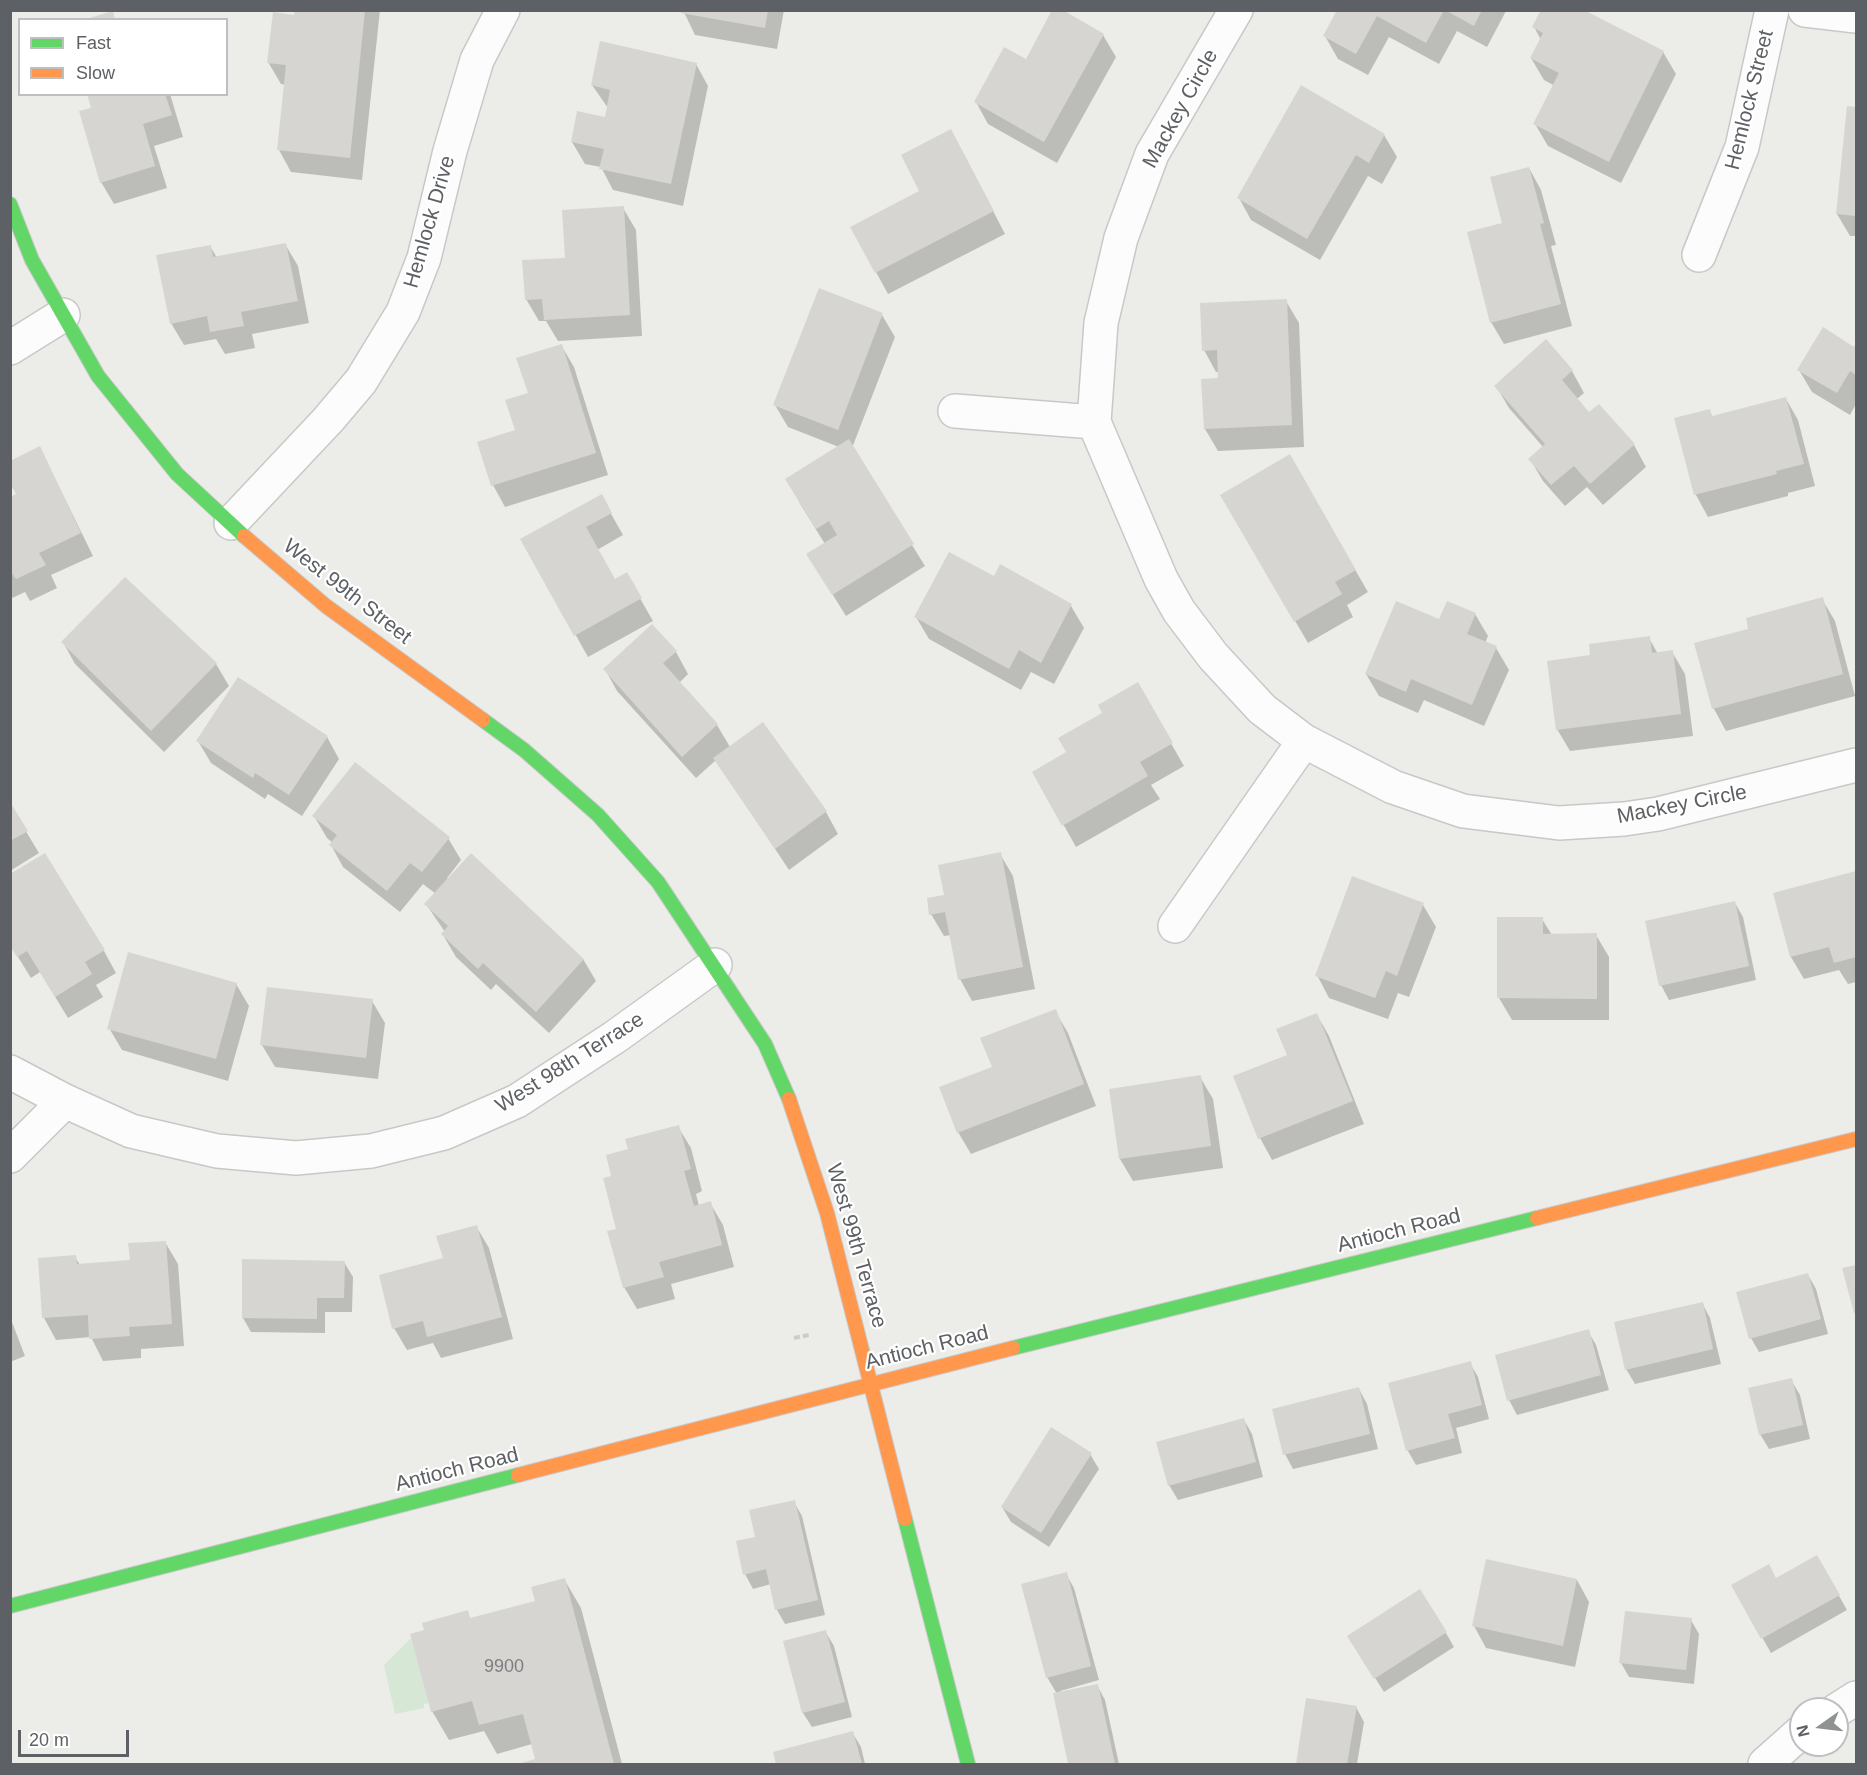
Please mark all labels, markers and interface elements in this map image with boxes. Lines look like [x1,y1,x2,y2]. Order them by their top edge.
legend [18,18,228,96]
street label: Hemlock Street [1720,27,1780,173]
text: Fast [76,33,111,53]
street label: Mackey Circle [1138,45,1224,173]
text: Slow [76,63,115,83]
street label: Hemlock Drive [399,153,461,291]
street label: West 99th Street [278,534,416,650]
street label: Mackey Circle [1615,780,1749,830]
street label: West 98th Terrace [491,1007,649,1119]
street label: West 99th Terrace [820,1161,892,1331]
street label: Antioch Road [1335,1204,1463,1258]
street label: Antioch Road [863,1321,991,1375]
street label: Antioch Road [393,1443,521,1497]
house number: 9900 [484,1656,524,1678]
north arrow [1789,1697,1849,1757]
scale bar [21,1718,132,1756]
text: N [1793,1723,1813,1739]
text: 20 m [29,1730,69,1750]

